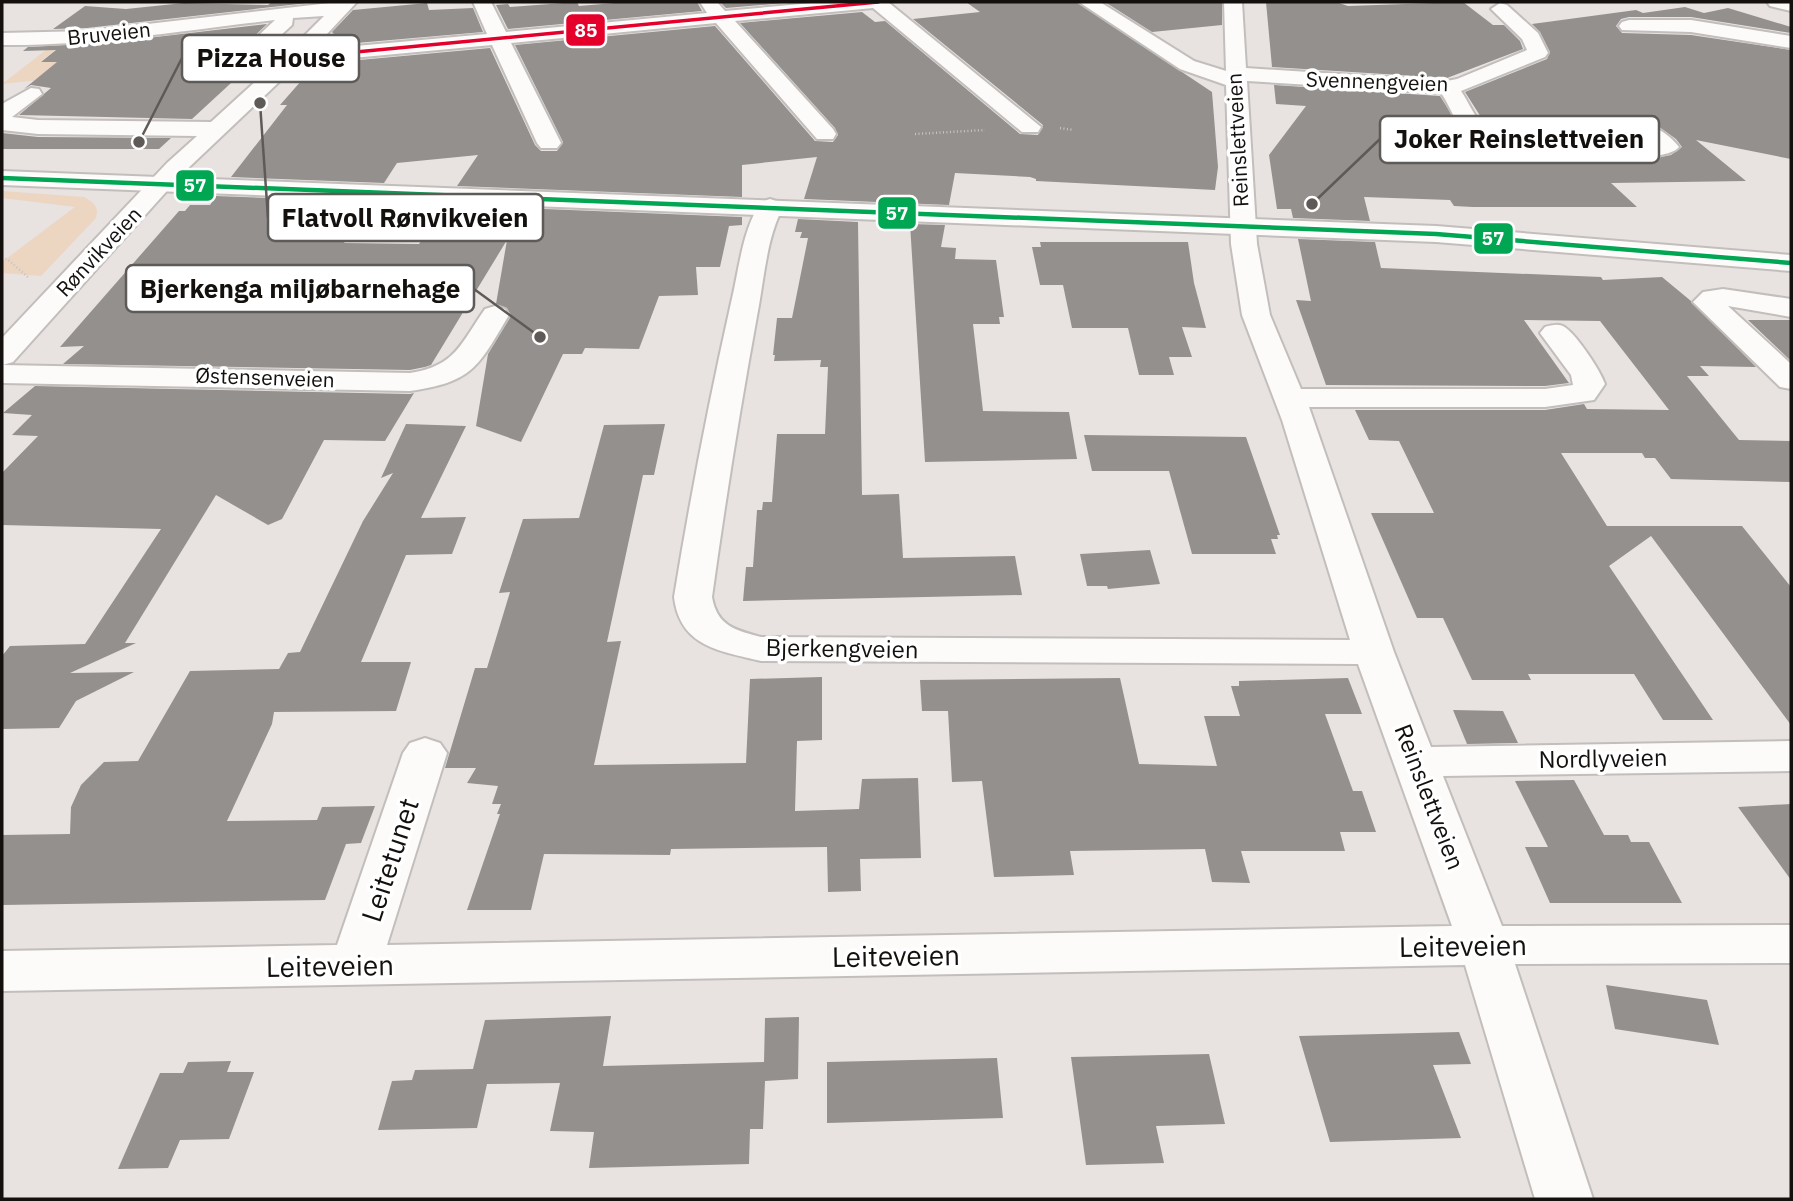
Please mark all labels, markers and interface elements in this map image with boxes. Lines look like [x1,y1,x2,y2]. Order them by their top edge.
line badge: 85 [565,13,606,47]
street label: Bruveien [66,15,152,51]
text: 85 [575,18,597,42]
callout: Pizza House [182,35,359,82]
text: Pizza House [196,40,346,74]
street label: Svennengveien [1305,65,1449,97]
street label: Reinslettveien [1220,72,1254,208]
callout: Joker Reinslettveien [1380,116,1659,163]
text: Joker Reinslettveien [1394,121,1644,155]
line badge: 57 [175,169,215,202]
text: 57 [184,173,206,197]
callout: Flatvoll Rønvikveien [268,194,543,241]
line badge: 57 [877,196,917,230]
street label: Rønvikveien [49,200,147,302]
text: Flatvoll Rønvikveien [281,200,529,234]
text: 57 [886,201,908,225]
line badge: 57 [1473,222,1514,255]
text: 57 [1482,226,1504,250]
callout: Bjerkenga miljøbarnehage [126,265,474,312]
text: Bjerkenga miljøbarnehage [140,271,460,305]
street label: Østensenveien [195,361,335,393]
street label: Bjerkengveien [765,631,919,665]
street label: Reinslettveien [1388,719,1472,874]
street label: Nordlyveien [1538,741,1668,775]
street label: Leitetunet [352,793,427,926]
street label: Leiteveien [1399,926,1527,965]
street label: Leiteveien [832,936,960,975]
street label: Leiteveien [266,946,394,985]

